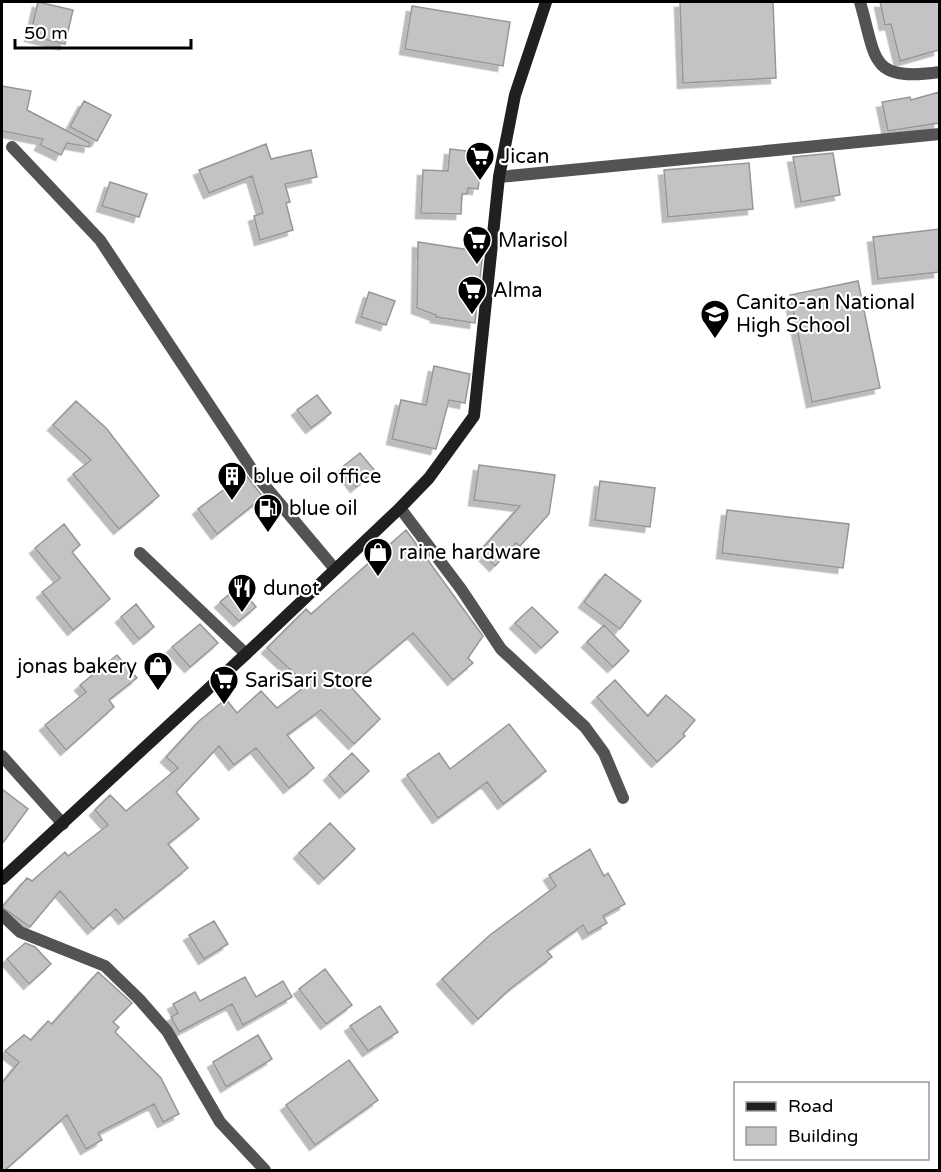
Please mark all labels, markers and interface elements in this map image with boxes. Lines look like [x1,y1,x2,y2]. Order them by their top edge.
scale bar [15,12,190,50]
text: 50 m [24,22,68,44]
supermarket icon: Jican [464,140,496,182]
place label: Jican [501,145,549,169]
supermarket icon: Marisol [461,224,493,266]
place label: Marisol [498,229,568,253]
supermarket icon: Alma [456,274,488,316]
place label: Alma [493,279,542,303]
place label: Canito-an National High School [736,291,915,338]
school or university icon: Canito-an National High School [699,298,731,340]
building icon: blue oil office [216,460,248,502]
place label: blue oil office [253,465,381,489]
fuel station icon: blue oil [252,492,284,534]
place label: blue oil [289,497,357,521]
shop icon: raine hardware [362,536,394,578]
place label: raine hardware [399,541,541,565]
restaurant icon: dunot [226,572,258,614]
place label: dunot [263,577,320,601]
shop icon: jonas bakery [142,650,174,692]
place label: jonas bakery [16,655,137,679]
supermarket icon: SariSari Store [208,664,240,706]
place label: SariSari Store [245,669,373,693]
legend [734,1082,929,1160]
text: Road [788,1095,833,1117]
text: Building [788,1125,858,1147]

